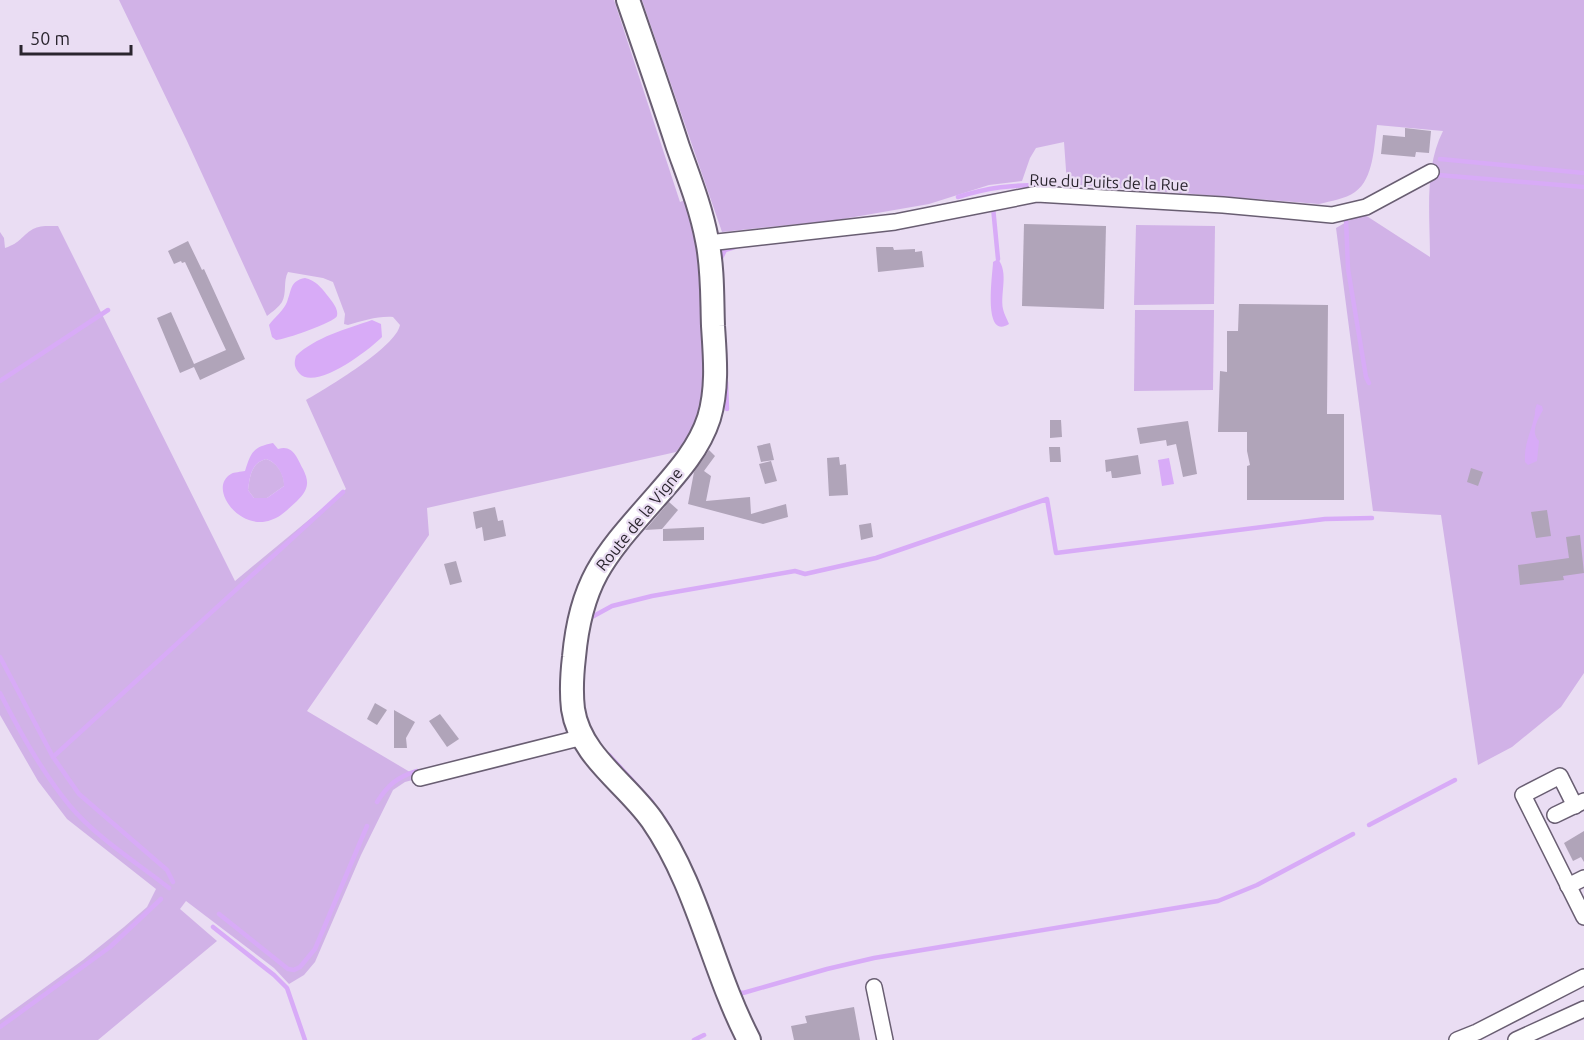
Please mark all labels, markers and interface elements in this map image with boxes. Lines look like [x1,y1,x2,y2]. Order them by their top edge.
scale bar [21,18,130,56]
text: 50 m [30,28,70,48]
street label: Rue du Puits de la Rue [1029,170,1189,194]
street label: Route de la Vigne [592,464,686,574]

